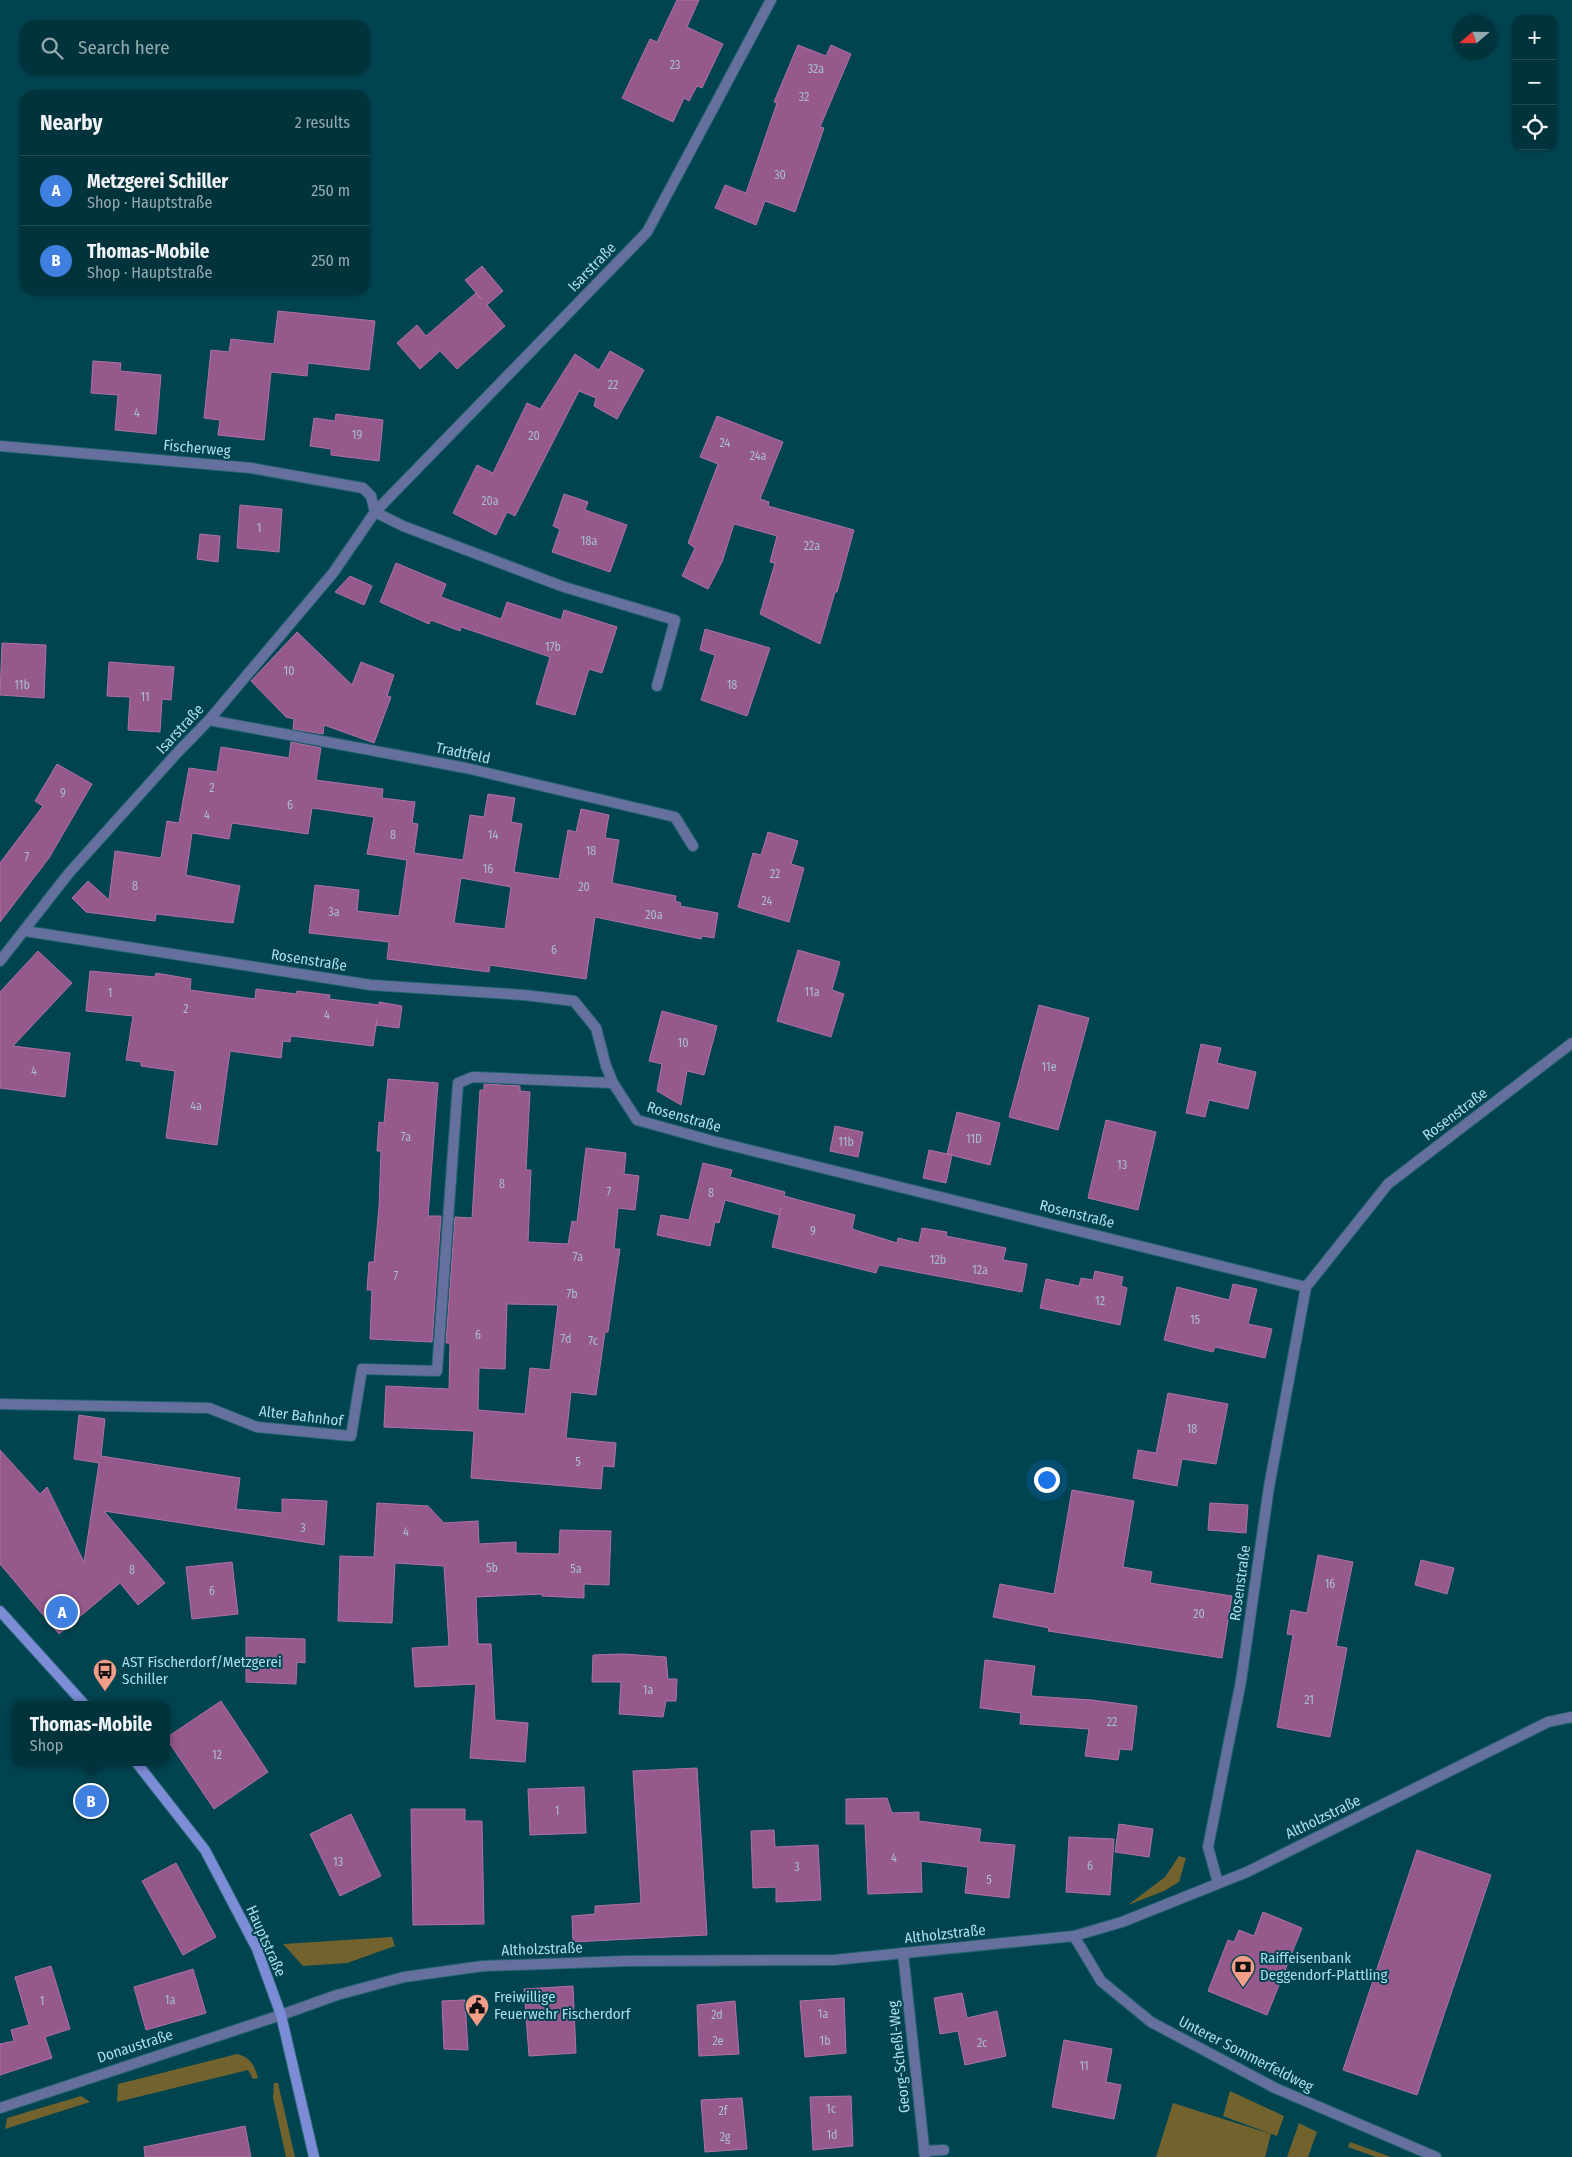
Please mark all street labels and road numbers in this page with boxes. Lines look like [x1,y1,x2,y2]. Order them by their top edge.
street label: Isarstraße [564,239,620,295]
street label: Fischerweg [163,436,231,460]
street label: Isarstraße [152,700,208,758]
street label: Tradtfeld [434,738,492,768]
street label: Rosenstraße [270,945,348,975]
street label: Rosenstraße [1419,1084,1491,1144]
street label: Rosenstraße [645,1098,723,1136]
street label: Rosenstraße [1038,1196,1116,1232]
street label: Alter Bahnhof [258,1402,345,1430]
street label: Rosenstraße [1226,1544,1254,1622]
street label: Altholzstraße [1282,1791,1364,1843]
street label: Hauptstraße [242,1903,290,1979]
street label: Altholzstraße [904,1921,986,1947]
street label: Altholzstraße [501,1939,583,1959]
street label: Georg-Scheßl-Weg [884,2000,914,2114]
street label: Unterer Sommerfeldweg [1176,2012,1316,2096]
street label: Donaustraße [95,2025,175,2067]

